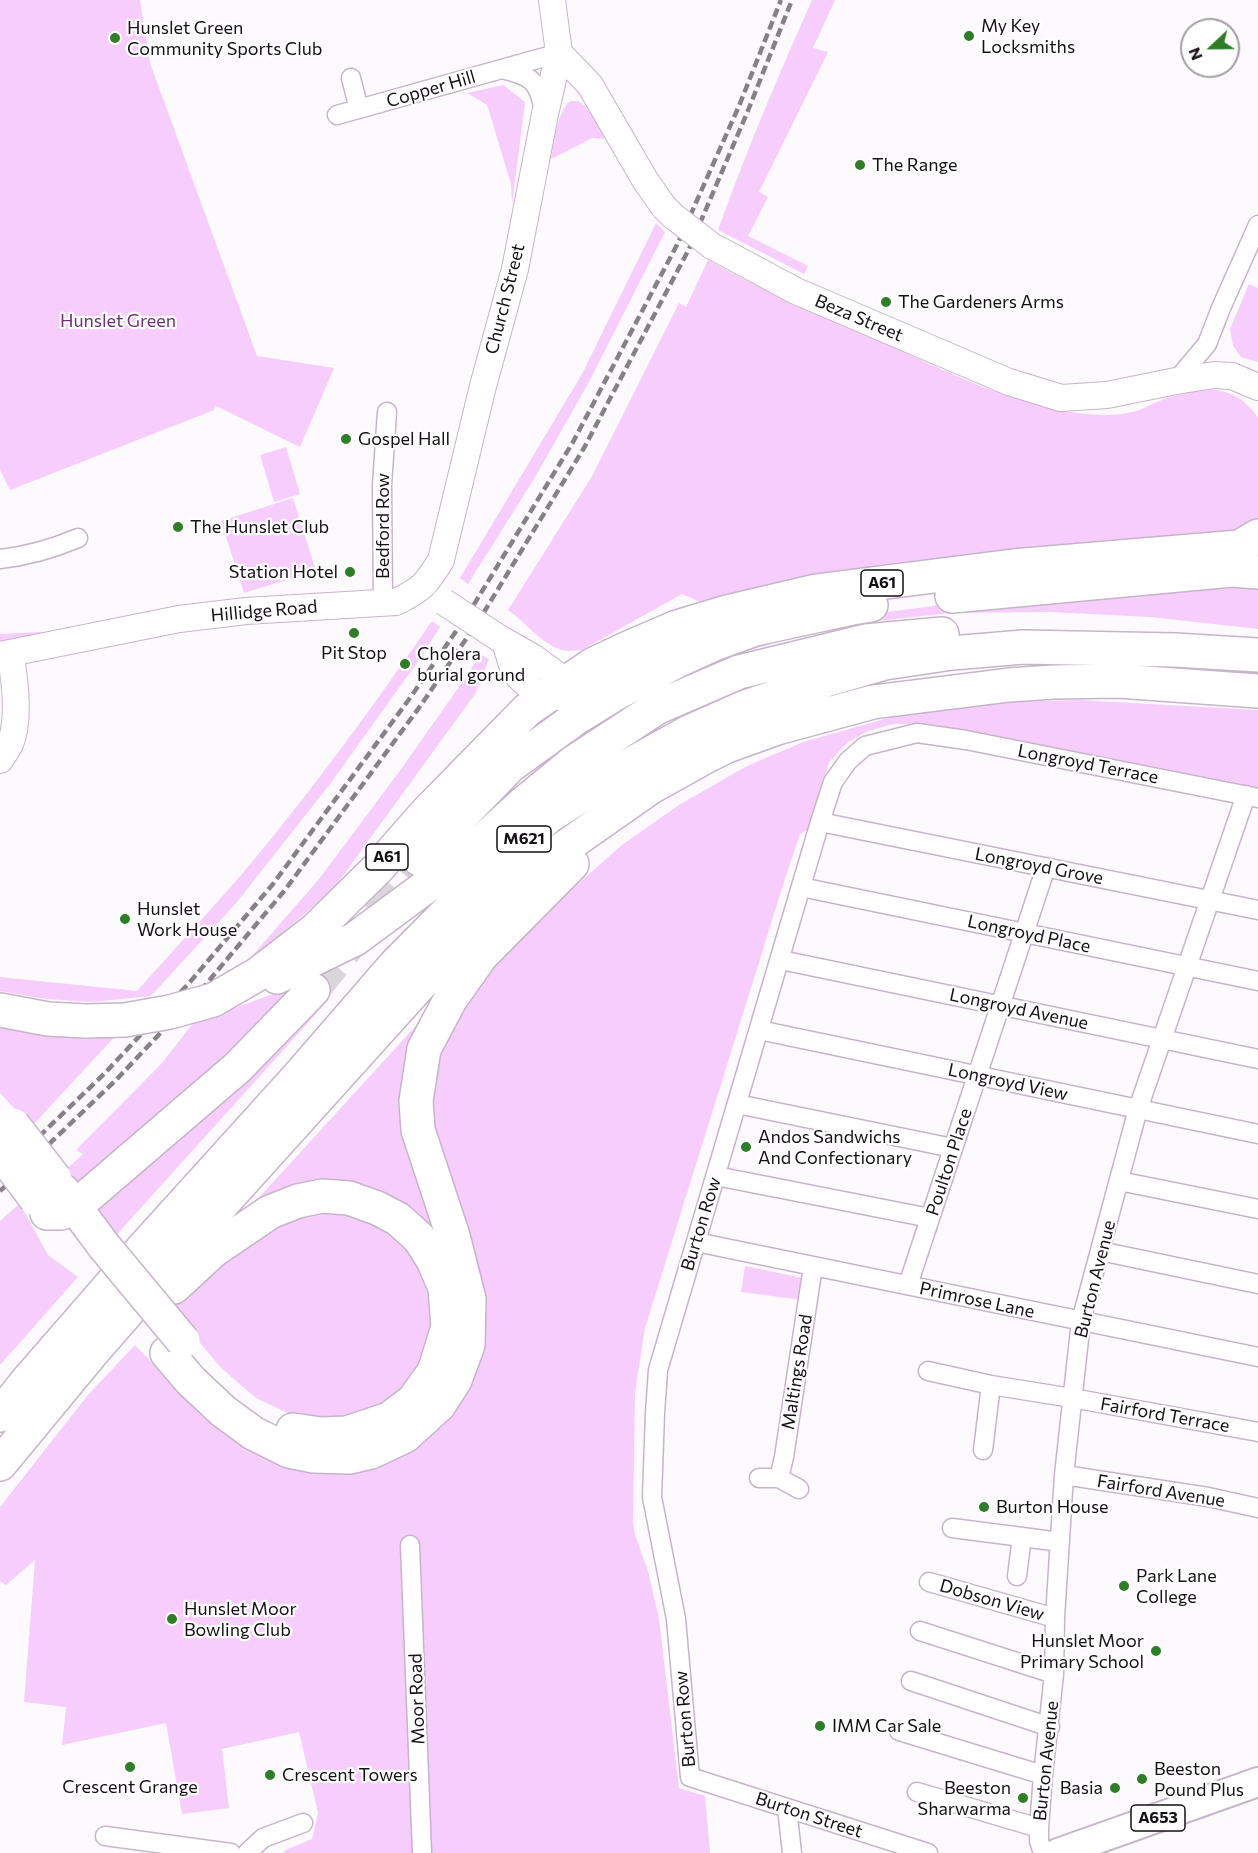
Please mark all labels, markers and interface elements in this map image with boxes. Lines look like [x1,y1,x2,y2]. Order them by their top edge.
place label: My Key Locksmiths [981,15,1075,57]
place label: Hunslet Green Community Sports Club [127,17,322,60]
north arrow [1180,18,1240,78]
marker: My Key Locksmiths [962,29,976,43]
marker: Hunslet Green Community Sports Club [108,31,122,45]
text: N [1184,45,1206,63]
street label: Copper Hill [384,66,478,112]
place label: The Range [872,154,958,176]
marker: The Range [853,158,867,172]
street label: Church Street [481,242,529,356]
street label: Beza Street [812,290,906,346]
place label: The Gardeners Arms [898,291,1064,313]
marker: The Gardeners Arms [879,295,893,309]
park label: Hunslet Green [60,310,176,332]
place label: Gospel Hall [358,428,450,450]
marker: Gospel Hall [339,432,353,446]
street label: Bedford Row [372,473,394,579]
place label: The Hunslet Club [190,516,329,538]
marker: The Hunslet Club [171,520,185,534]
place label: Station Hotel [229,561,338,583]
marker: Station Hotel [343,565,357,579]
road number: A61 [861,570,903,596]
street label: Hillidge Road [210,596,318,626]
marker: Pit Stop [347,626,361,640]
place label: Pit Stop [321,642,387,664]
place label: Cholera burial gorund [417,643,525,686]
marker: Cholera burial gorund [398,657,412,671]
street label: Longroyd Terrace [1016,740,1160,788]
road number: M621 [497,826,551,852]
street label: Longroyd Grove [973,843,1105,889]
road number: A61 [366,844,408,870]
place label: Hunslet Work House [137,898,237,940]
street label: Longroyd Place [966,910,1092,958]
marker: Hunslet Work House [118,912,132,926]
street label: Longroyd Avenue [948,984,1090,1034]
street label: Longroyd View [946,1059,1070,1105]
street label: Poulton Place [921,1105,977,1219]
place label: Andos Sandwichs And Confectionary [758,1126,912,1168]
marker: Andos Sandwichs And Confectionary [739,1140,753,1154]
street label: Burton Row [677,1174,725,1274]
street label: Burton Avenue [1070,1218,1120,1340]
street label: Primrose Lane [918,1277,1036,1323]
street label: Maltings Road [777,1313,817,1431]
street label: Fairford Terrace [1099,1393,1231,1437]
street label: Fairford Avenue [1095,1470,1227,1512]
place label: Burton House [996,1496,1109,1518]
marker: Burton House [977,1500,991,1514]
place label: Park Lane College [1136,1565,1217,1608]
street label: Dobson View [937,1575,1047,1625]
marker: Park Lane College [1117,1579,1131,1593]
place label: Hunslet Moor Bowling Club [184,1598,297,1640]
marker: Hunslet Moor Bowling Club [165,1612,179,1626]
place label: Hunslet Moor Primary School [1020,1630,1144,1672]
marker: Hunslet Moor Primary School [1149,1644,1163,1658]
street label: Moor Road [405,1653,429,1745]
street label: Burton Row [670,1670,700,1768]
street label: Burton Avenue [1029,1700,1063,1822]
place label: IMM Car Sale [832,1715,941,1737]
marker: IMM Car Sale [813,1719,827,1733]
place label: Beeston Pound Plus [1154,1758,1244,1800]
marker: Crescent Grange [123,1760,137,1774]
place label: Crescent Towers [282,1764,418,1786]
marker: Crescent Towers [263,1768,277,1782]
marker: Beeston Pound Plus [1135,1772,1149,1786]
place label: Crescent Grange [62,1776,198,1798]
place label: Beeston Sharwarma [918,1777,1011,1820]
place label: Basia [1060,1777,1103,1799]
marker: Basia [1108,1781,1122,1795]
street label: Burton Street [753,1788,865,1842]
marker: Beeston Sharwarma [1016,1791,1030,1805]
road number: A653 [1131,1805,1185,1831]

